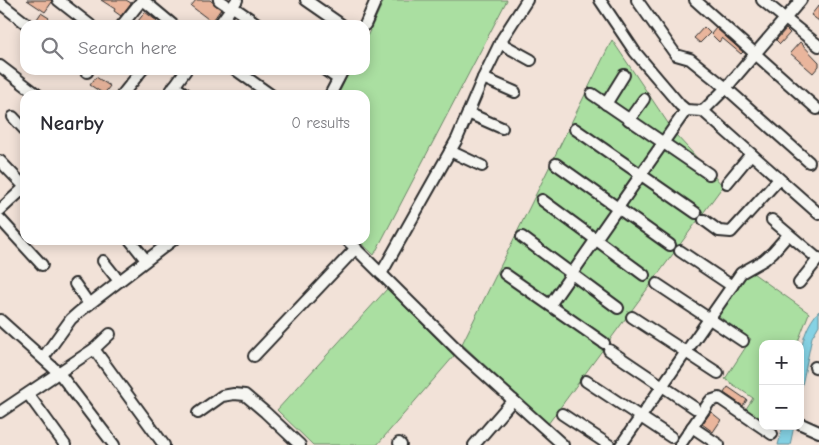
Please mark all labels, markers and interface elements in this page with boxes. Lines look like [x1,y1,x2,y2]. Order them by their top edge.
search box [20,20,370,75]
icon: search [38,34,66,62]
text: Search here [78,37,177,59]
text: Nearby [40,111,104,135]
text: 0 results [291,114,350,132]
map controls [759,340,804,430]
button: + [759,340,804,385]
button: − [759,385,804,430]

